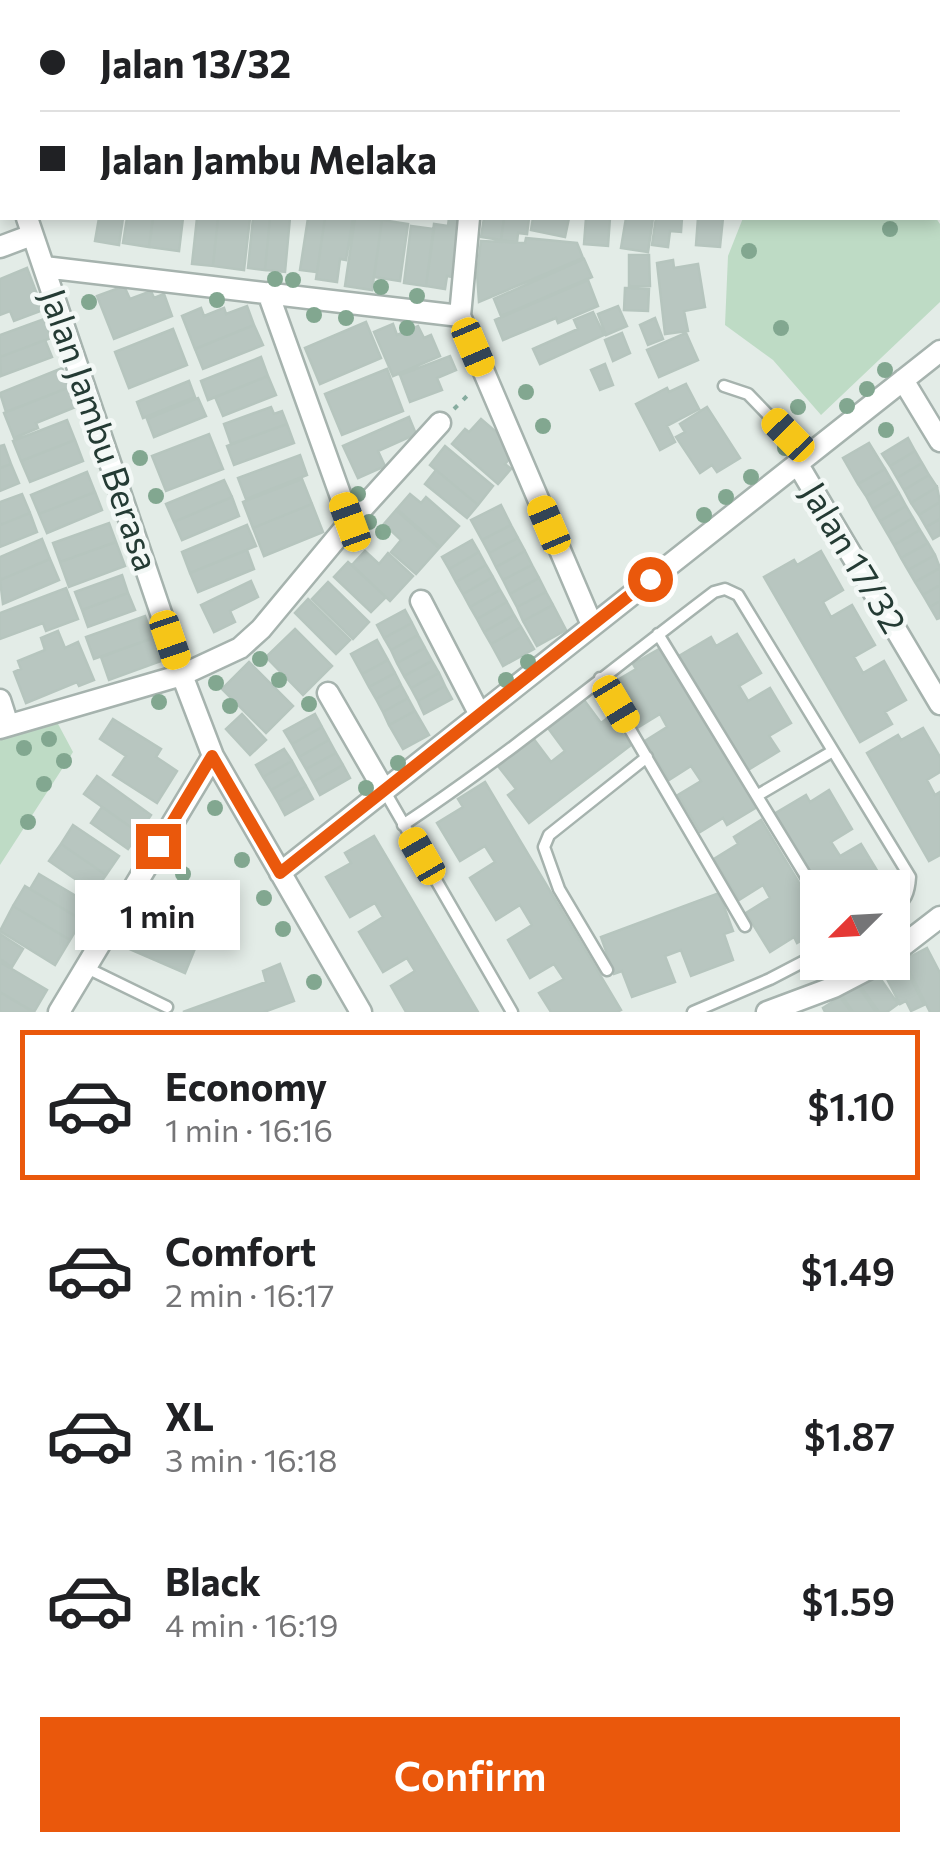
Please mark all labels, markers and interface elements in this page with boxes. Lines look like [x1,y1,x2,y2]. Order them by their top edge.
text: Jalan 13/32 [100,39,291,86]
text: Jalan Jambu Melaka [100,135,437,182]
street label: Jalan Jambu Berasa [33,282,170,576]
car [447,314,499,380]
car [756,403,820,467]
street label: Jalan 17/32 [793,474,917,640]
car [326,489,374,555]
car [523,492,575,558]
route start [628,557,673,602]
car [146,607,194,673]
car [588,671,644,737]
car [394,823,450,889]
route end [136,824,181,869]
north arrow [800,870,910,980]
map controls [800,870,910,980]
callout: 1 min [76,881,240,951]
text: 1 min [120,895,195,935]
icon: car [45,1060,135,1150]
text: Economy [165,1062,327,1109]
text: $1.10 [808,1082,895,1129]
text: 1 min · 16:16 [165,1109,333,1149]
icon: car [45,1225,135,1315]
text: Comfort [165,1227,316,1274]
text: $1.49 [801,1247,895,1294]
text: 2 min · 16:17 [165,1274,334,1314]
icon: car [45,1390,135,1480]
text: XL [165,1392,214,1439]
text: $1.87 [804,1412,895,1459]
text: 3 min · 16:18 [165,1439,337,1479]
icon: car [45,1555,135,1645]
text: Black [165,1557,261,1604]
text: $1.59 [801,1577,895,1624]
text: 4 min · 16:19 [165,1604,338,1644]
button: Confirm [40,1717,900,1832]

